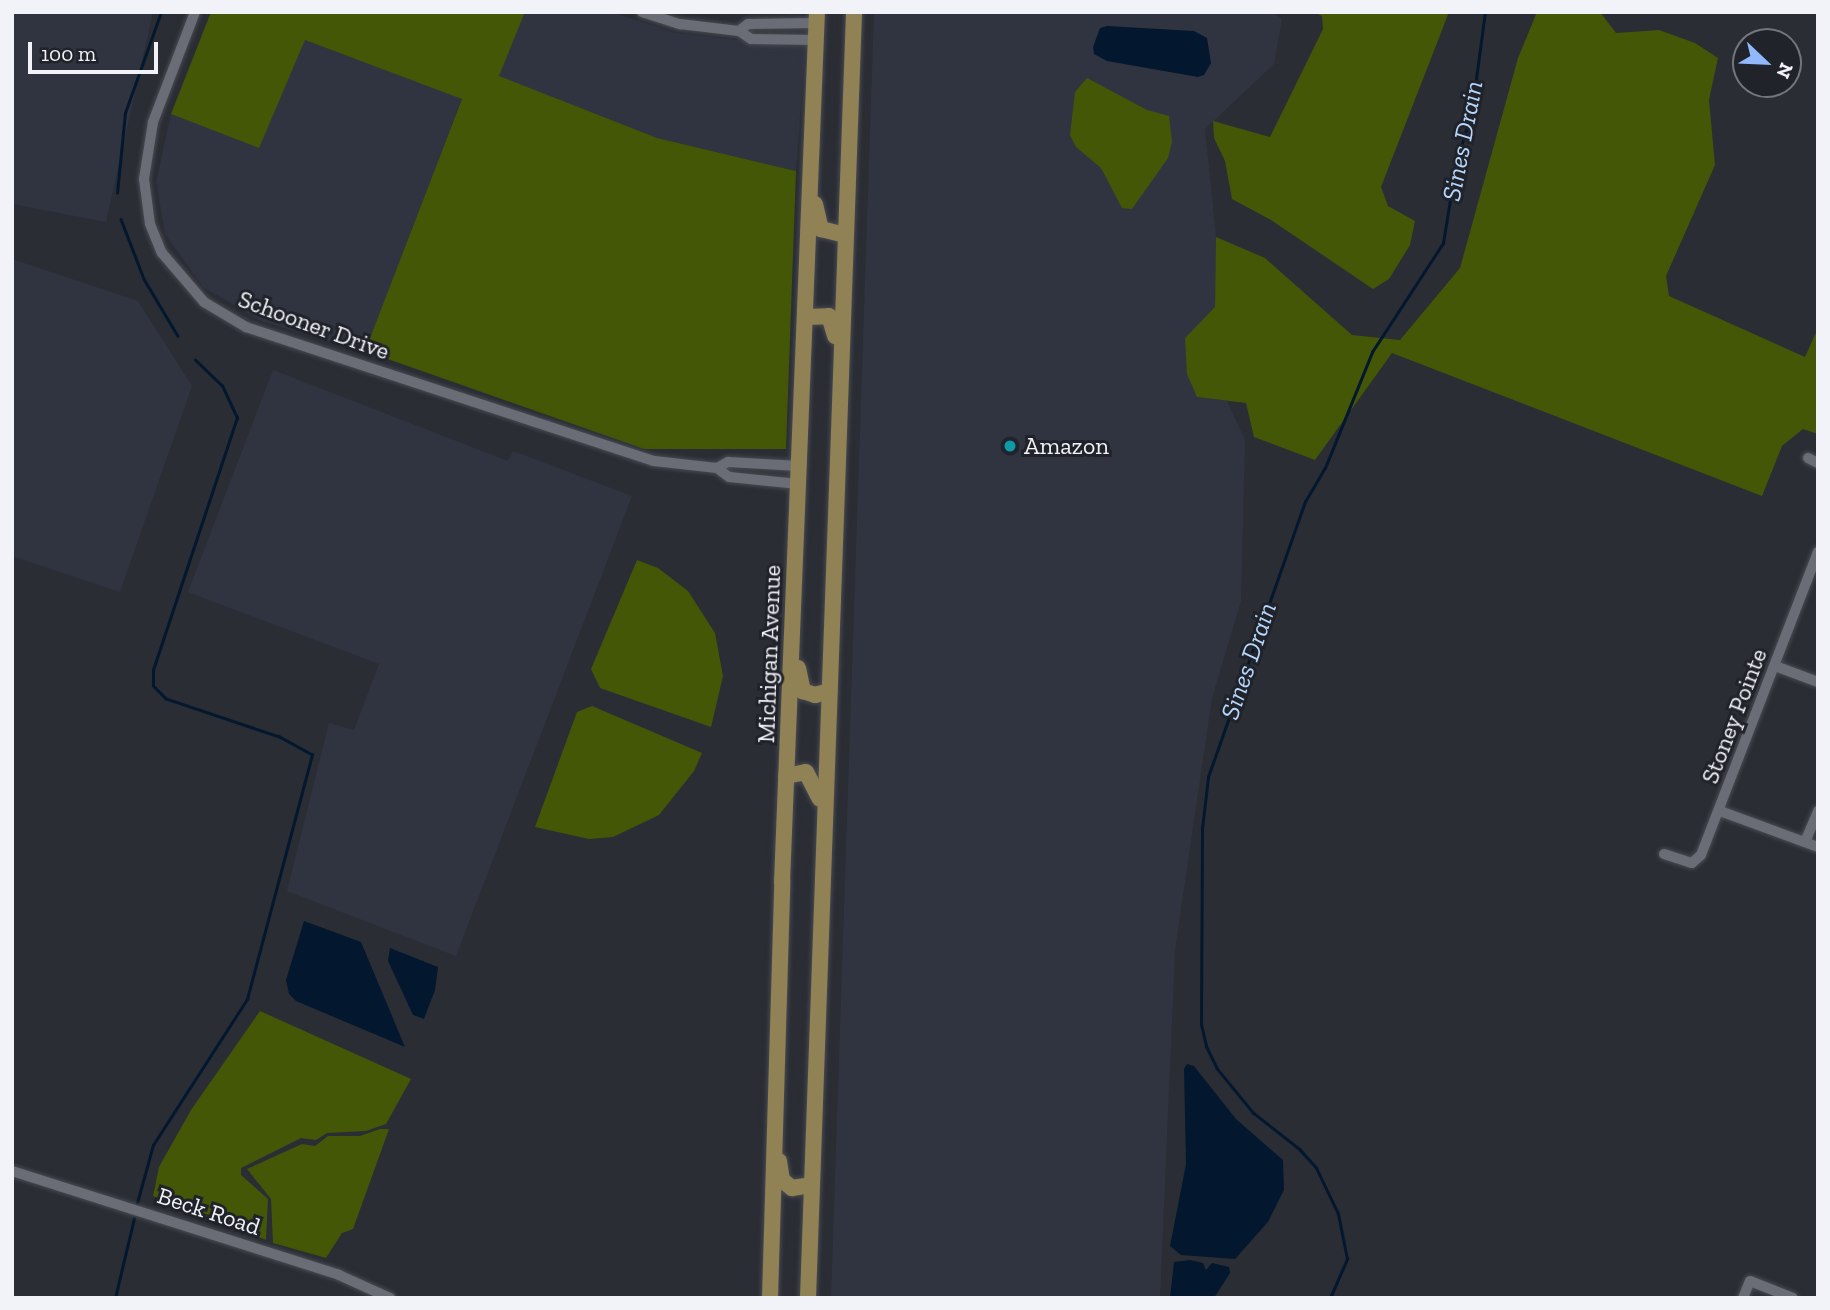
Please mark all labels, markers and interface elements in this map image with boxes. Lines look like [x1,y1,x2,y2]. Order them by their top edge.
scale bar [32,28,161,72]
north arrow [1732,28,1802,98]
text: 100 m [41,41,96,66]
text: N [1772,59,1798,82]
water label: Sines Drain [1436,78,1490,204]
street label: Schooner Drive [234,284,394,366]
place label: Amazon [1024,432,1109,460]
marker: Amazon [1002,438,1018,454]
street label: Michigan Avenue [751,564,787,744]
water label: Sines Drain [1214,598,1284,724]
street label: Stoney Pointe [1695,644,1773,788]
street label: Beck Road [154,1181,264,1241]

